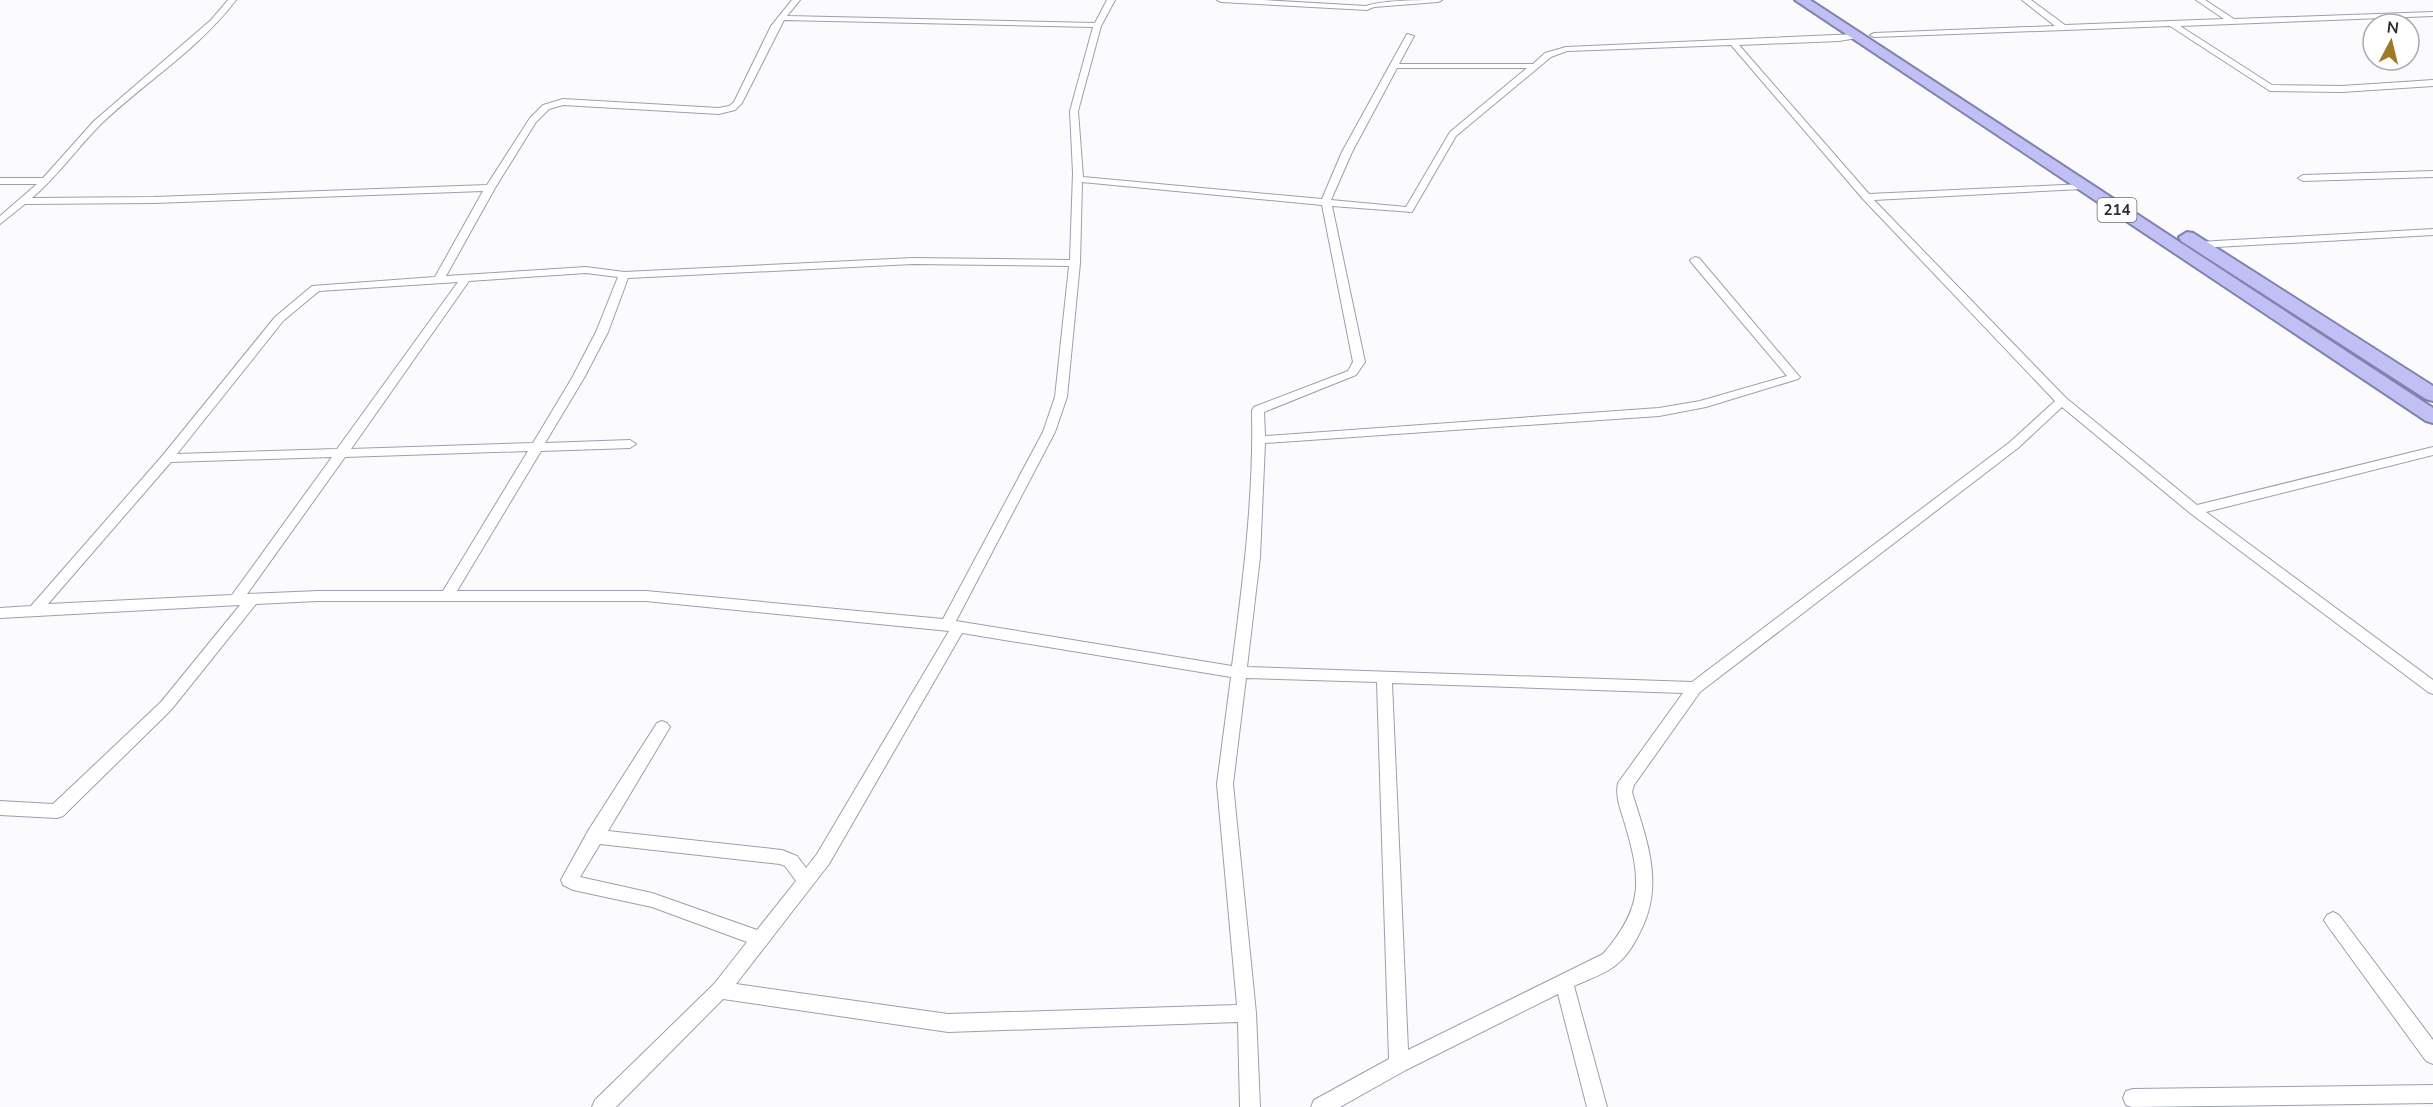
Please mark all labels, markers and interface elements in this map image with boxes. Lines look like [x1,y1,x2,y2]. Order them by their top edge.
north arrow [2361,12,2421,72]
text: N [2385,16,2400,40]
road number: 214 [2098,198,2136,222]

